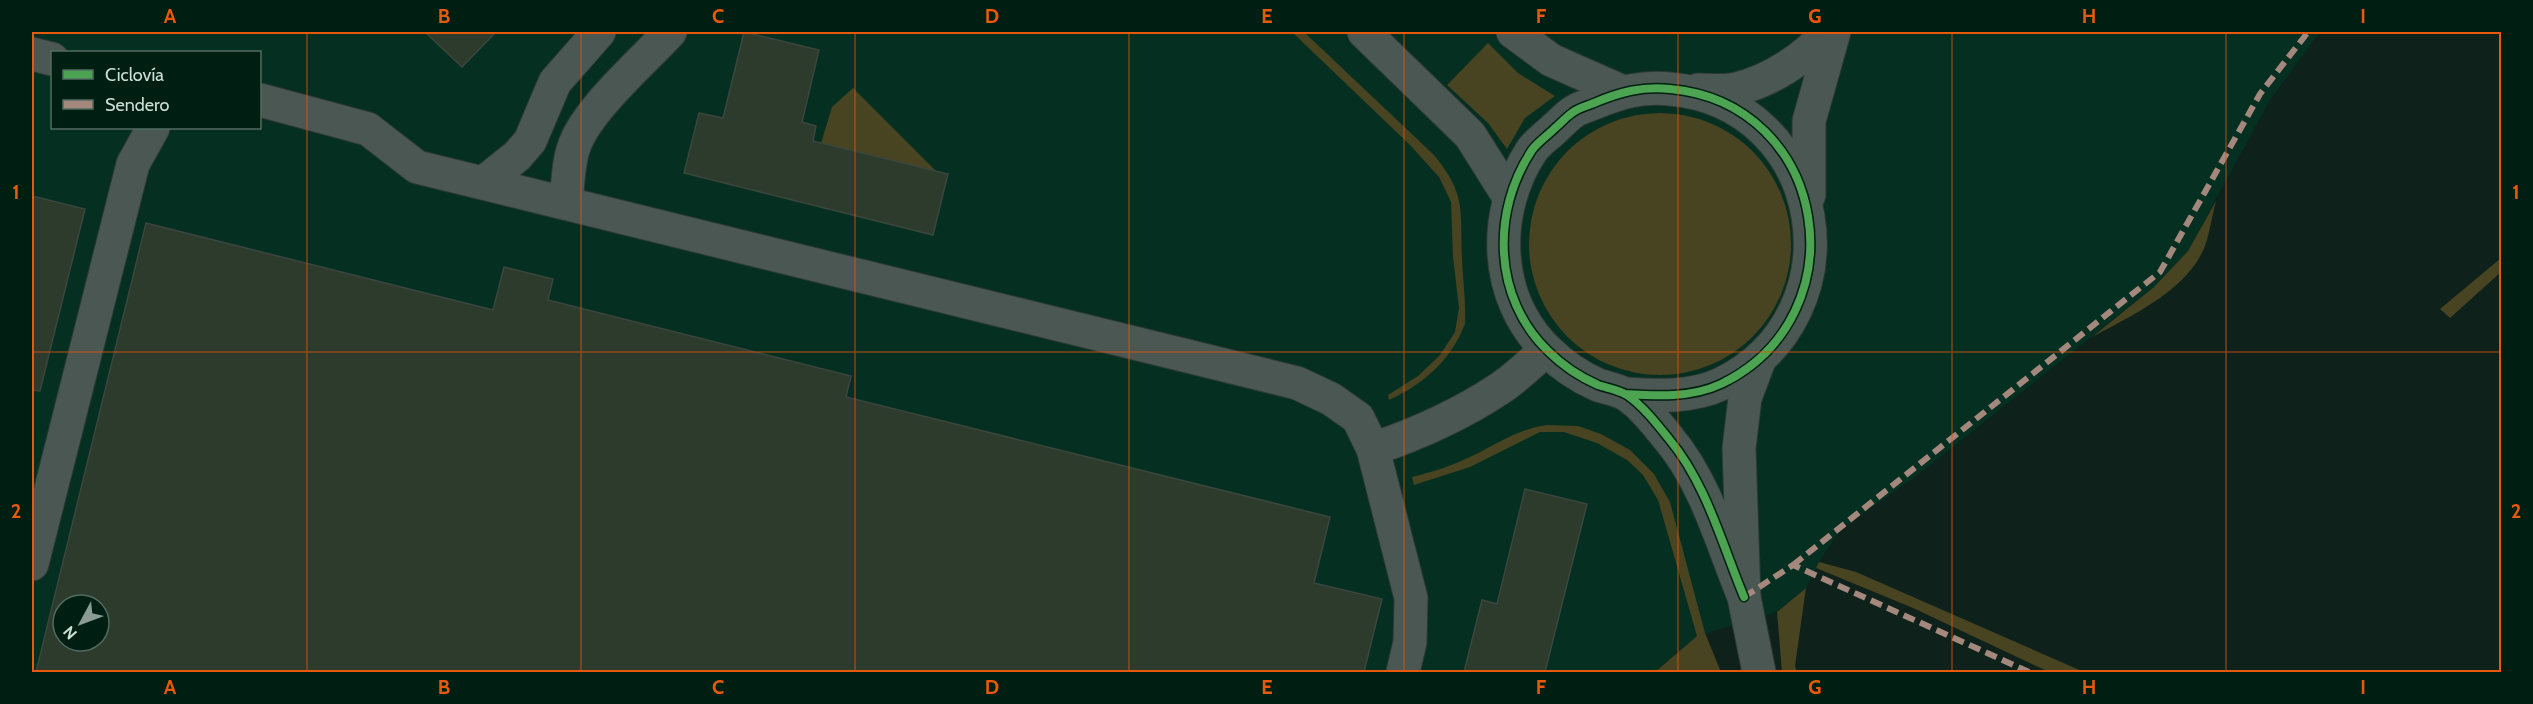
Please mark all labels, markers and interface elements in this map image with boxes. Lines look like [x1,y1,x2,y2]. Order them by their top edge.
text: A [164,4,177,28]
text: B [438,4,450,28]
text: C [712,4,724,28]
text: D [985,4,999,28]
text: E [1261,4,1273,28]
text: F [1536,4,1547,28]
text: G [1808,4,1822,28]
text: H [2082,4,2096,28]
text: I [2360,4,2366,28]
legend [51,51,261,129]
text: Ciclovía [105,64,164,86]
text: Sendero [105,94,169,116]
text: 1 [12,180,20,204]
text: 1 [2512,180,2520,204]
text: 2 [11,499,21,523]
text: 2 [2511,499,2521,523]
north arrow [51,593,111,653]
text: N [59,622,81,643]
text: A [164,675,177,699]
text: B [438,675,450,699]
text: C [712,675,724,699]
text: D [985,675,999,699]
text: E [1261,675,1273,699]
text: F [1536,675,1547,699]
text: G [1808,675,1822,699]
text: H [2082,675,2096,699]
text: I [2360,675,2366,699]

